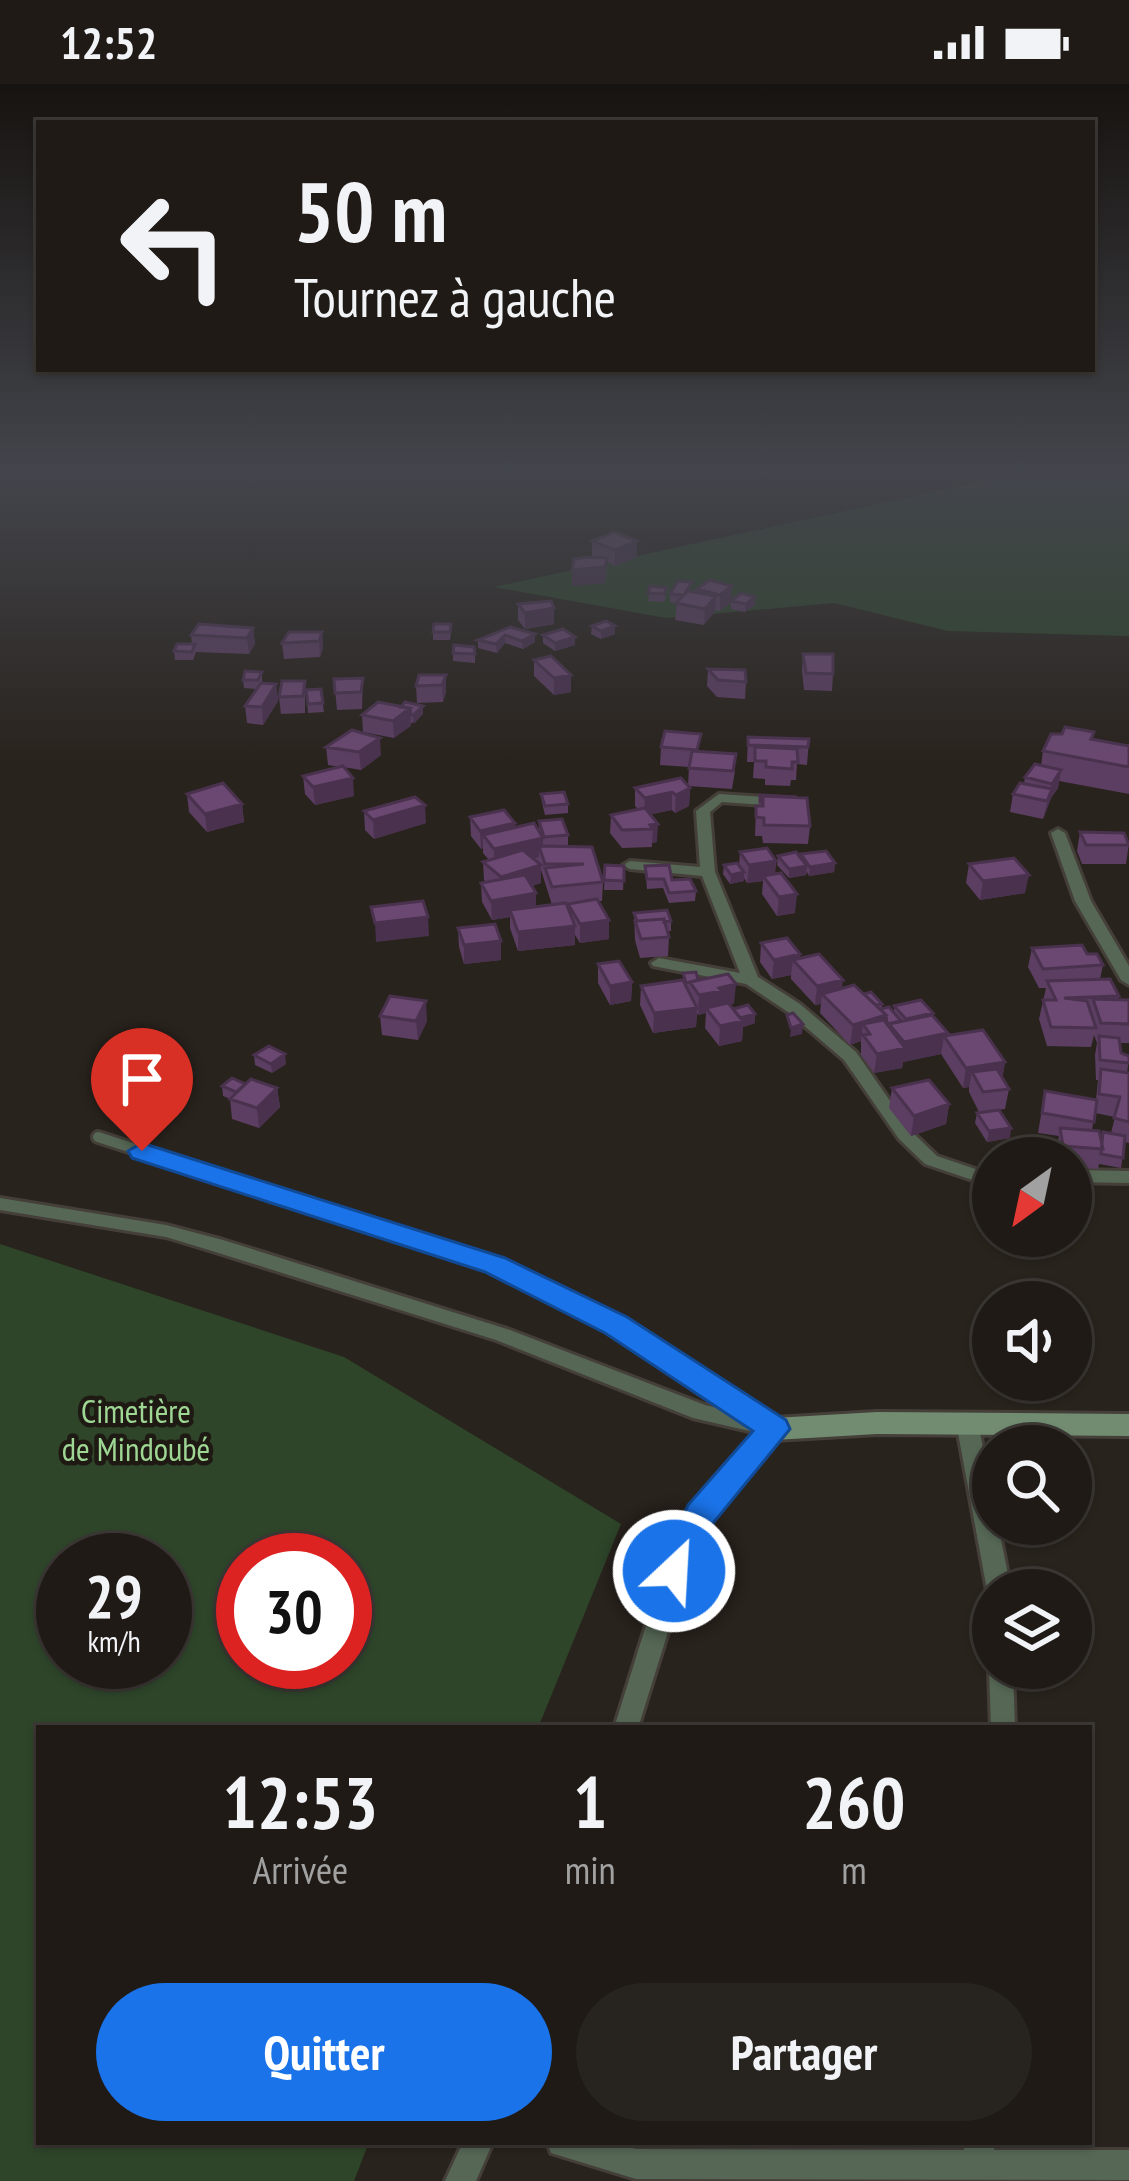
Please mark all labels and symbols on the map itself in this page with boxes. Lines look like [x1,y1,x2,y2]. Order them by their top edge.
pin [91,1028,193,1151]
north arrow [972,1137,1092,1257]
park label: Cimetière de Mindoubé [62,1389,210,1470]
position arrow [611,1508,737,1634]
speed limit sign: 30 [216,1533,372,1689]

